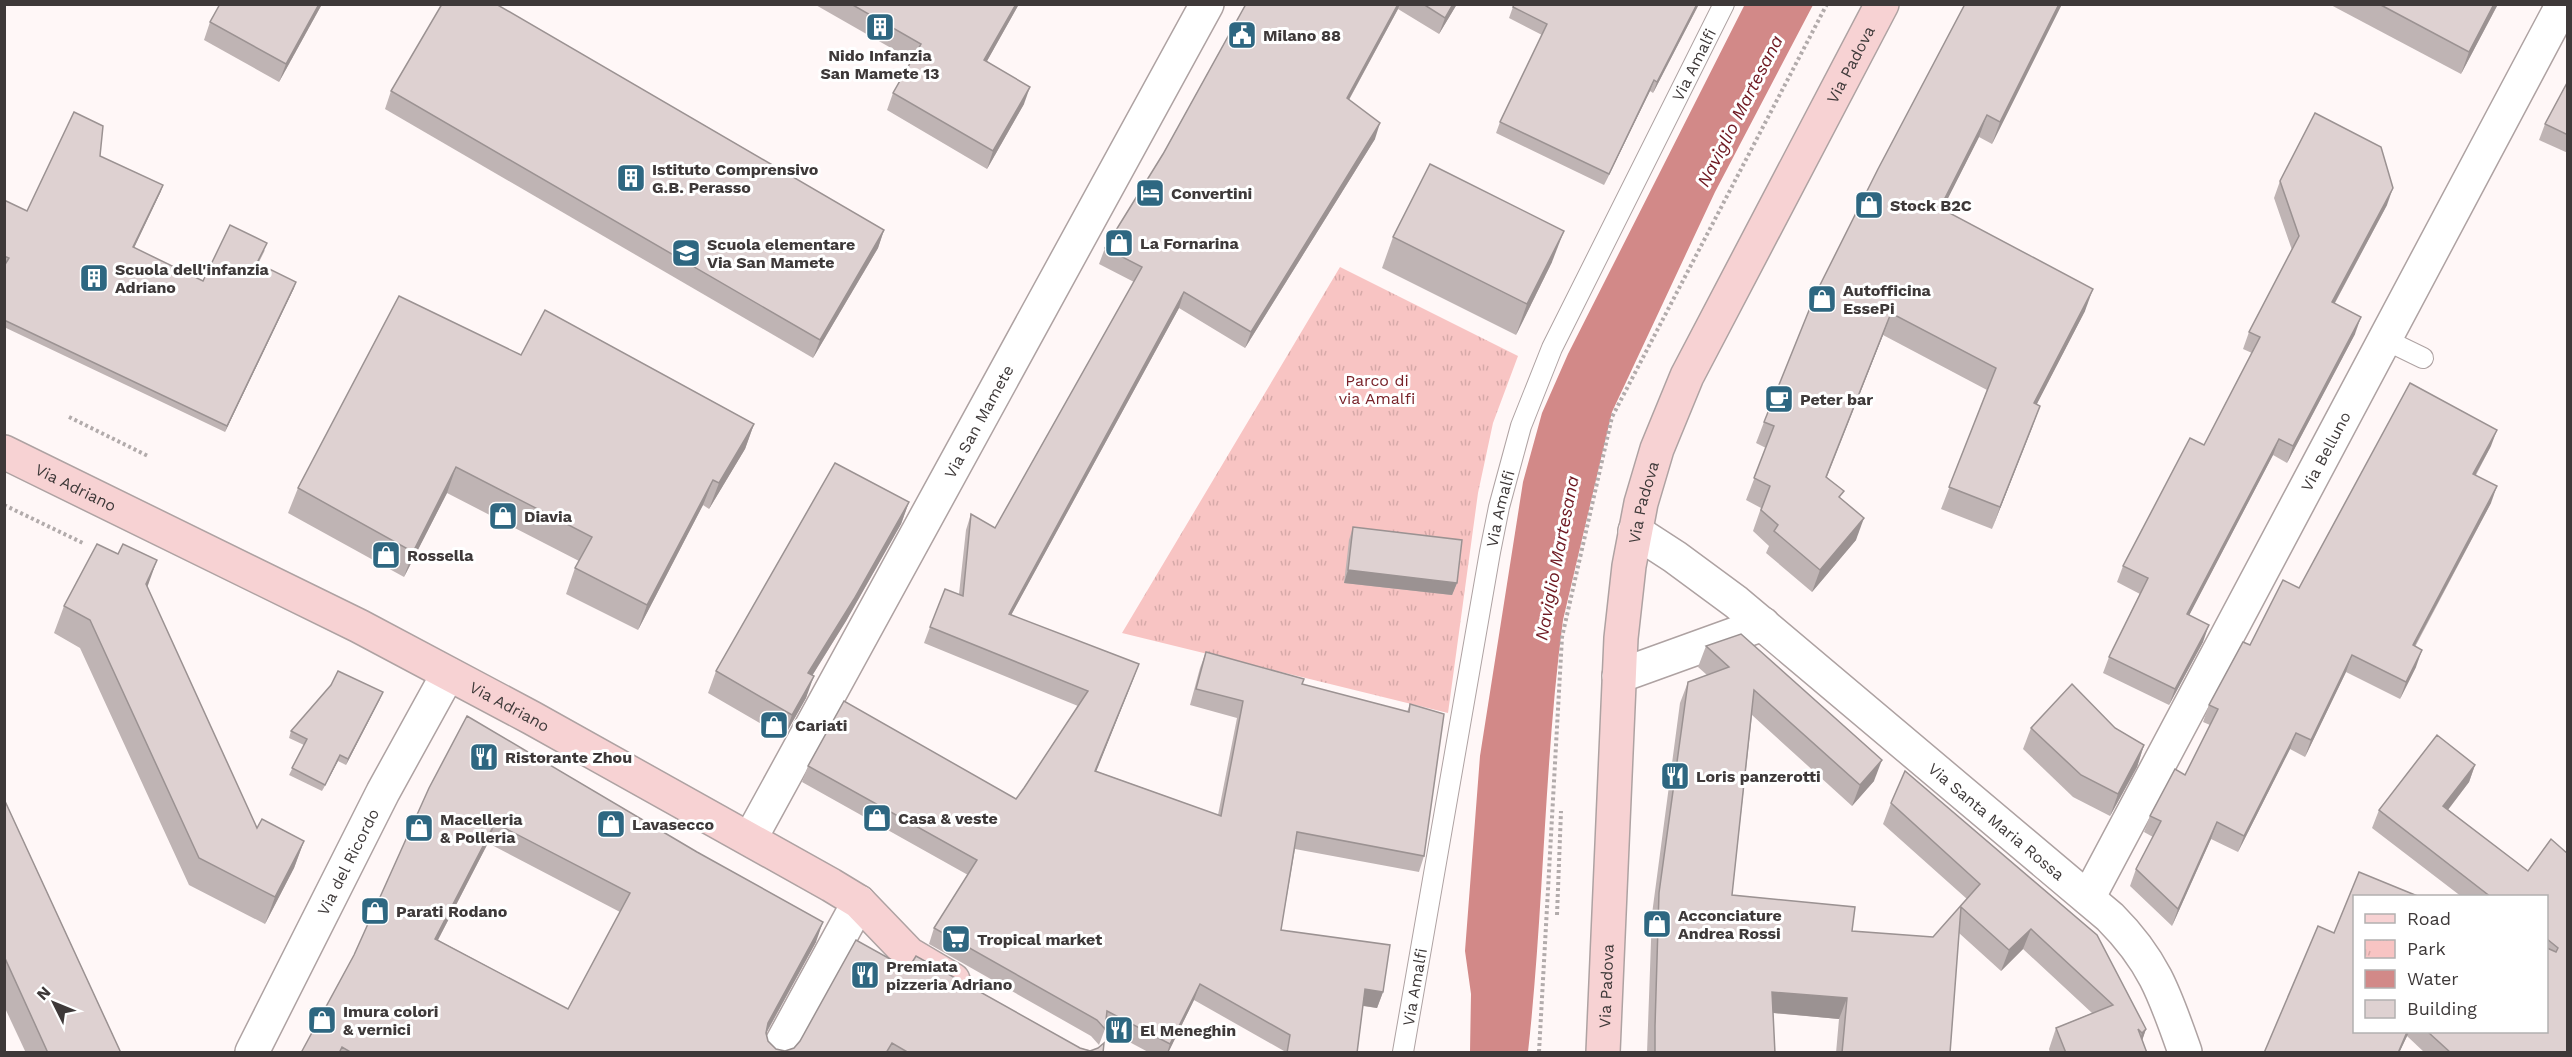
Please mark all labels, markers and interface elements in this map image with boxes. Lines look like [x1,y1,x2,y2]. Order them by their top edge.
building icon: Nido Infanzia San Mamete 13 [864,11,896,43]
public building icon: Milano 88 [1226,19,1258,51]
street label: Via Padova [1823,23,1879,106]
place label: Milano 88 [1263,26,1341,45]
street label: Via Amalfi [1668,26,1720,104]
water label: Naviglio Martesana [1692,32,1787,190]
place label: Nido Infanzia San Mamete 13 [820,46,940,83]
place label: Istituto Comprensivo G.B. Perasso [652,160,819,197]
building icon: Istituto Comprensivo G.B. Perasso [615,162,647,194]
hotel icon: Convertini [1134,177,1166,209]
place label: Convertini [1171,184,1252,203]
shop icon: Stock B2C [1853,189,1885,221]
place label: Stock B2C [1890,196,1972,215]
shop icon: La Fornarina [1103,227,1135,259]
place label: La Fornarina [1140,234,1239,253]
place label: Scuola elementare Via San Mamete [707,235,855,272]
school or university icon: Scuola elementare Via San Mamete [670,237,702,269]
place label: Scuola dell'infanzia Adriano [115,260,270,297]
building icon: Scuola dell'infanzia Adriano [78,262,110,294]
place label: Autofficina EssePi [1843,281,1932,318]
shop icon: Autofficina EssePi [1806,283,1838,315]
street label: Via San Mamete [940,362,1018,482]
park label: Parco di via Amalfi [1339,371,1415,408]
cafe icon: Peter bar [1763,383,1795,415]
place label: Peter bar [1800,390,1873,409]
street label: Via Belluno [2297,408,2355,495]
street label: Via Padova [1624,459,1663,545]
street label: Via Adriano [32,460,119,516]
street label: Via Amalfi [1482,468,1519,549]
water label: Naviglio Martesana [1530,474,1583,642]
shop icon: Diavia [487,500,519,532]
place label: Diavia [524,507,573,526]
shop icon: Rossella [370,539,402,571]
place label: Rossella [407,546,474,565]
street label: Via Adriano [466,678,553,736]
shop icon: Cariati [758,709,790,741]
place label: Cariati [795,716,847,735]
restaurant icon: Ristorante Zhou [468,741,500,773]
place label: Ristorante Zhou [505,748,632,767]
street label: Via Santa Maria Rossa [1924,759,2068,884]
restaurant icon: Loris panzerotti [1659,760,1691,792]
place label: Loris panzerotti [1696,767,1821,786]
shop icon: Casa & veste [861,802,893,834]
street label: Via del Ricordo [313,805,383,919]
shop icon: Lavasecco [595,808,627,840]
place label: Casa & veste [898,809,998,828]
place label: Macelleria & Polleria [440,810,523,847]
shop icon: Macelleria & Polleria [403,812,435,844]
place label: Lavasecco [632,815,715,834]
shop icon: Parati Rodano [359,895,391,927]
legend [2353,895,2548,1033]
place label: Parati Rodano [396,902,508,921]
place label: Acconciature Andrea Rossi [1678,906,1782,943]
shop icon: Acconciature Andrea Rossi [1641,908,1673,940]
text: Road [2407,908,2451,929]
supermarket icon: Tropical market [940,923,972,955]
place label: Tropical market [977,930,1102,949]
text: Park [2407,938,2446,959]
street label: Via Padova [1595,943,1618,1029]
street label: Via Amalfi [1399,947,1431,1027]
place label: Premiata pizzeria Adriano [886,957,1013,994]
restaurant icon: Premiata pizzeria Adriano [849,959,881,991]
text: Water [2407,968,2459,989]
north arrow [24,973,84,1033]
text: N [32,982,54,1004]
text: Building [2407,998,2477,1019]
place label: Imura colori & vernici [343,1002,439,1039]
shop icon: Imura colori & vernici [306,1004,338,1036]
restaurant icon: El Meneghin [1103,1014,1135,1046]
place label: El Meneghin [1140,1021,1236,1040]

